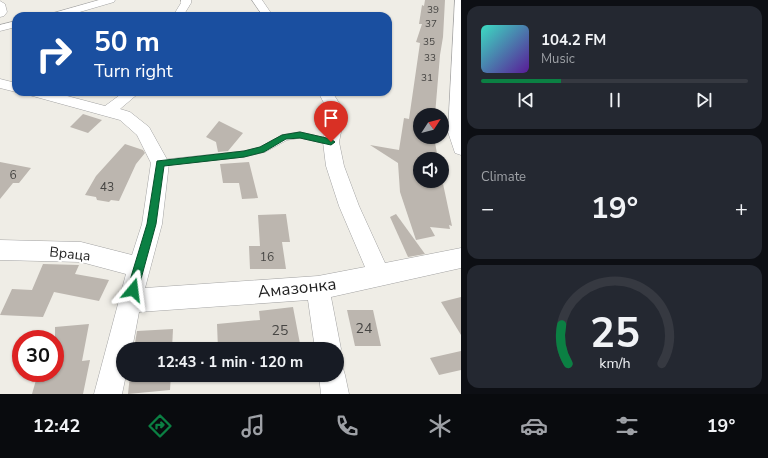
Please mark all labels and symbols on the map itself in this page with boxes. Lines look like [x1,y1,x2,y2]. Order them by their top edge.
house number: 39 [427,3,439,17]
house number: 37 [425,17,437,31]
house number: 35 [423,35,435,49]
house number: 33 [424,51,436,65]
house number: 31 [421,71,433,85]
pin [314,101,348,142]
north arrow [413,108,449,144]
house number: 6 [9,167,17,183]
house number: 43 [100,179,114,195]
street label: Враца [49,242,91,266]
house number: 16 [260,249,274,265]
position arrow [112,269,154,311]
street label: Амазонка [257,272,337,304]
house number: 24 [356,319,372,338]
house number: 25 [272,321,288,340]
speed limit sign: 30 [12,330,64,382]

